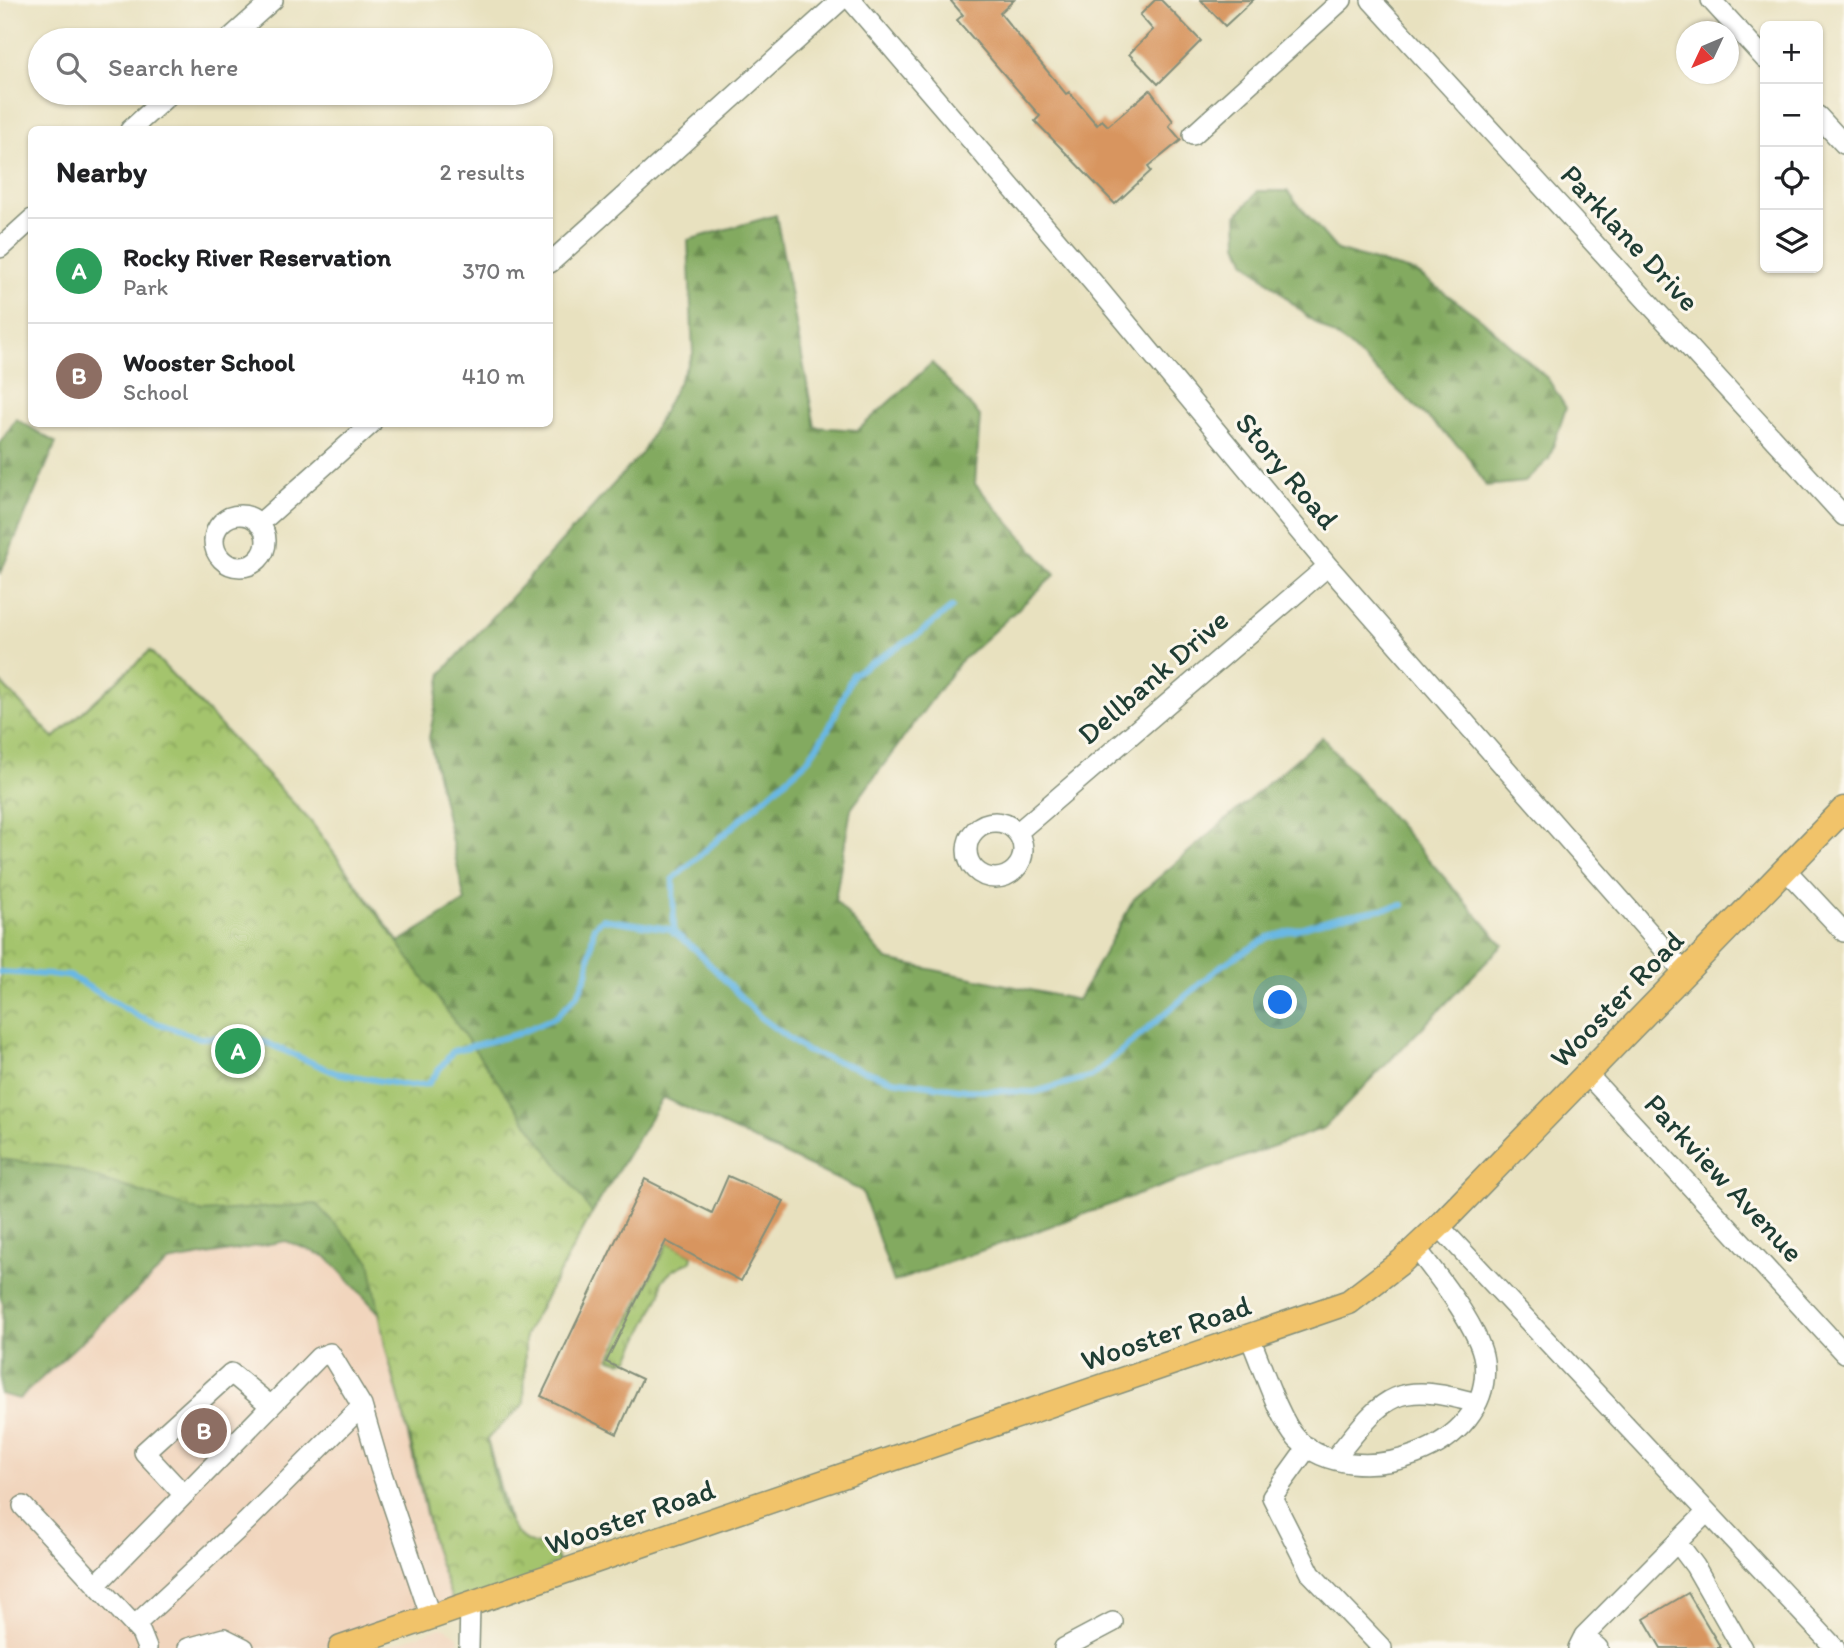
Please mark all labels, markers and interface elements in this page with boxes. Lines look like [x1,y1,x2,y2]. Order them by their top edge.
north arrow [1676,21,1739,84]
map controls [1760,21,1823,273]
button: + [1760,21,1823,84]
search box [28,28,553,105]
icon: search [52,48,90,86]
text: Search here [108,51,238,83]
button: − [1760,84,1823,147]
button: locate [1760,147,1823,210]
text: Nearby [56,153,147,190]
street label: Parklane Drive [1553,157,1708,319]
text: 2 results [439,158,525,186]
button: layers [1760,210,1823,273]
text: Rocky River Reservation [123,241,391,273]
text: A [72,257,86,285]
text: 370 m [462,257,525,285]
text: Park [123,273,168,301]
text: Wooster School [123,346,295,378]
text: B [72,362,86,390]
text: 410 m [462,362,525,390]
text: School [123,378,188,406]
street label: Story Road [1228,404,1347,537]
street label: Dellbank Drive [1070,601,1236,752]
street label: Wooster Road [1542,922,1692,1075]
your location [1263,985,1297,1019]
pin: A [215,1025,261,1077]
street label: Parkview Avenue [1637,1086,1812,1270]
street label: Wooster Road [1076,1286,1256,1379]
pin: B [181,1405,227,1457]
street label: Wooster Road [540,1470,720,1563]

